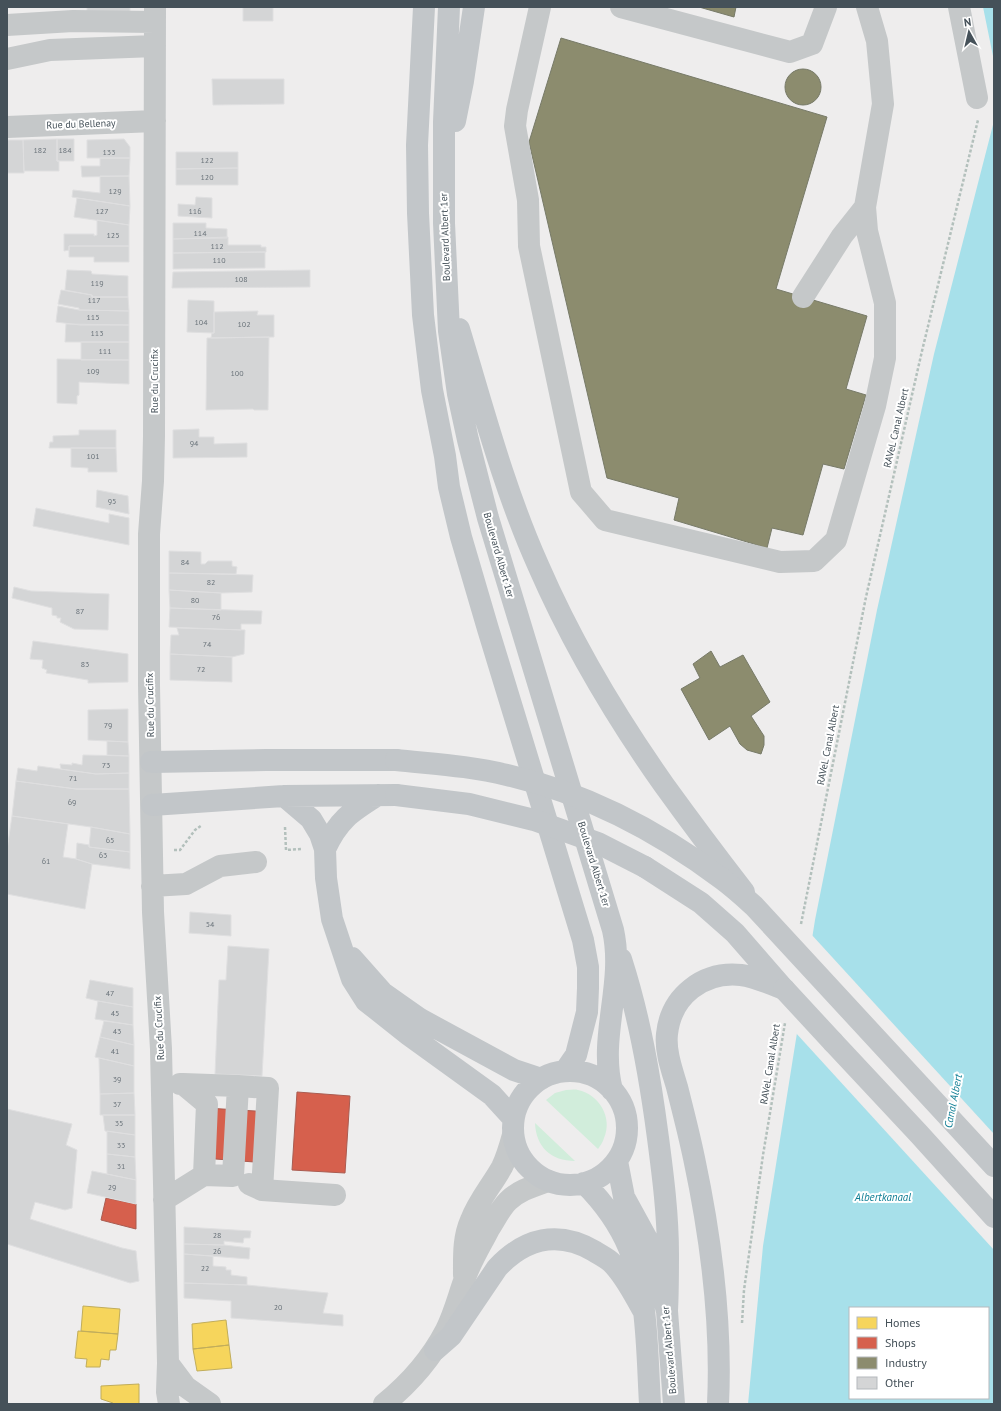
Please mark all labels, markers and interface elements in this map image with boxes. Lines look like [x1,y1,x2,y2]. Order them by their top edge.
north arrow [949,12,989,52]
text: N [963,15,972,30]
street label: Rue du Bellenay [46,116,116,132]
house number: 182 [33,145,47,155]
house number: 184 [58,145,72,155]
house number: 133 [102,147,116,157]
house number: 122 [200,155,214,165]
house number: 120 [200,172,214,182]
house number: 129 [108,186,122,196]
street label: Boulevard Albert 1er [437,192,453,281]
house number: 127 [95,206,109,216]
house number: 116 [188,206,202,216]
house number: 114 [193,228,207,238]
house number: 125 [106,230,120,240]
house number: 112 [210,241,224,251]
house number: 110 [212,255,226,265]
house number: 108 [234,274,248,284]
house number: 119 [90,278,104,288]
house number: 117 [87,295,101,305]
house number: 115 [86,312,100,322]
house number: 104 [194,317,208,327]
house number: 102 [237,319,251,329]
house number: 113 [90,328,104,338]
house number: 111 [98,346,112,356]
street label: Rue du Crucifix [148,349,161,413]
house number: 109 [86,366,100,376]
house number: 100 [230,368,244,378]
street label: RAVeL Canal Albert [881,386,912,469]
house number: 94 [190,438,199,448]
house number: 101 [86,451,100,461]
house number: 95 [108,496,116,506]
street label: Boulevard Albert 1er [481,511,518,600]
house number: 84 [181,557,190,567]
house number: 82 [207,577,215,587]
house number: 80 [191,595,200,605]
house number: 87 [76,606,84,616]
house number: 76 [212,612,220,622]
house number: 74 [203,639,212,649]
house number: 83 [81,659,89,669]
house number: 72 [197,664,205,674]
street label: Rue du Crucifix [143,673,157,737]
street label: RAVeL Canal Albert [814,703,842,786]
house number: 79 [104,720,112,730]
house number: 73 [102,760,110,770]
house number: 71 [69,773,77,783]
house number: 69 [68,797,76,807]
street label: Boulevard Albert 1er [575,820,613,909]
house number: 65 [106,835,114,845]
house number: 63 [99,850,107,860]
house number: 61 [42,856,50,866]
house number: 54 [206,919,215,929]
house number: 47 [106,988,114,998]
street label: Rue du Crucifix [151,995,167,1061]
house number: 45 [111,1008,119,1018]
street label: RAVeL Canal Albert [757,1022,783,1105]
house number: 43 [113,1026,121,1036]
house number: 41 [111,1046,119,1056]
water label: Canal Albert [941,1072,965,1129]
house number: 39 [113,1074,121,1084]
house number: 37 [113,1099,121,1109]
house number: 35 [115,1118,123,1128]
house number: 33 [117,1140,125,1150]
house number: 31 [117,1161,125,1171]
house number: 29 [108,1182,116,1192]
water label: Albertkanaal [854,1190,911,1204]
house number: 28 [213,1230,221,1240]
house number: 26 [213,1246,221,1256]
house number: 22 [201,1263,209,1273]
house number: 20 [274,1302,283,1312]
street label: Boulevard Albert 1er [659,1305,679,1395]
legend [849,1307,989,1399]
text: Homes [885,1315,920,1330]
text: Shops [885,1335,916,1350]
text: Industry [885,1355,927,1370]
text: Other [885,1375,914,1390]

